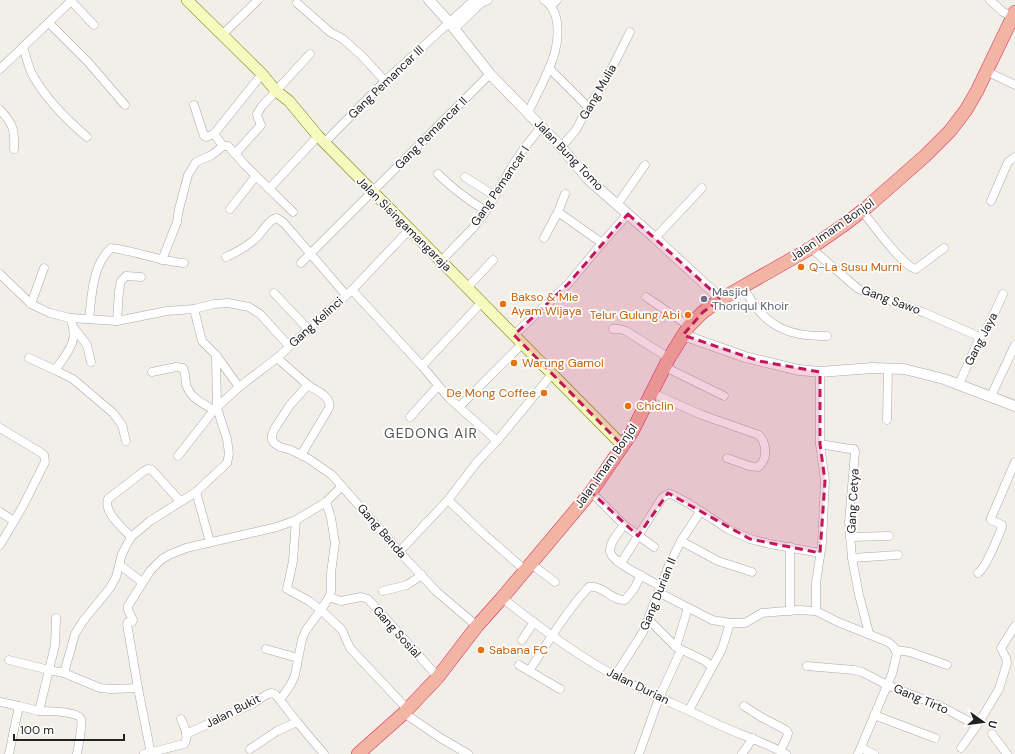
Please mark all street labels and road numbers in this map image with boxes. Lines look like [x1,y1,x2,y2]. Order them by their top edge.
street label: Gang Pemancar III [345,42,427,122]
street label: Gang Mulia [576,61,620,123]
street label: Gang Pemancar II [391,93,471,173]
street label: Jalan Bung Tomo [531,116,607,194]
street label: Gang Pemancar I [467,143,533,229]
street label: Jalan Sisingamangaraja [353,173,455,275]
street label: Jalan Imam Bonjol [787,195,877,265]
street label: Gang Sawo [859,282,923,318]
street label: Gang Kelinci [285,293,347,351]
street label: Gang Jaya [961,310,1001,368]
street label: Jalan Imam Bonjol [571,421,641,511]
street label: Gang Cetya [843,468,863,534]
street label: Gang Benda [354,500,410,562]
street label: Gang Durian II [636,555,680,633]
street label: Gang Sosial [369,603,425,661]
street label: Jalan Durian [604,664,672,708]
street label: Gang Tirto [891,680,951,718]
street label: Jalan Bukit [203,690,263,732]

